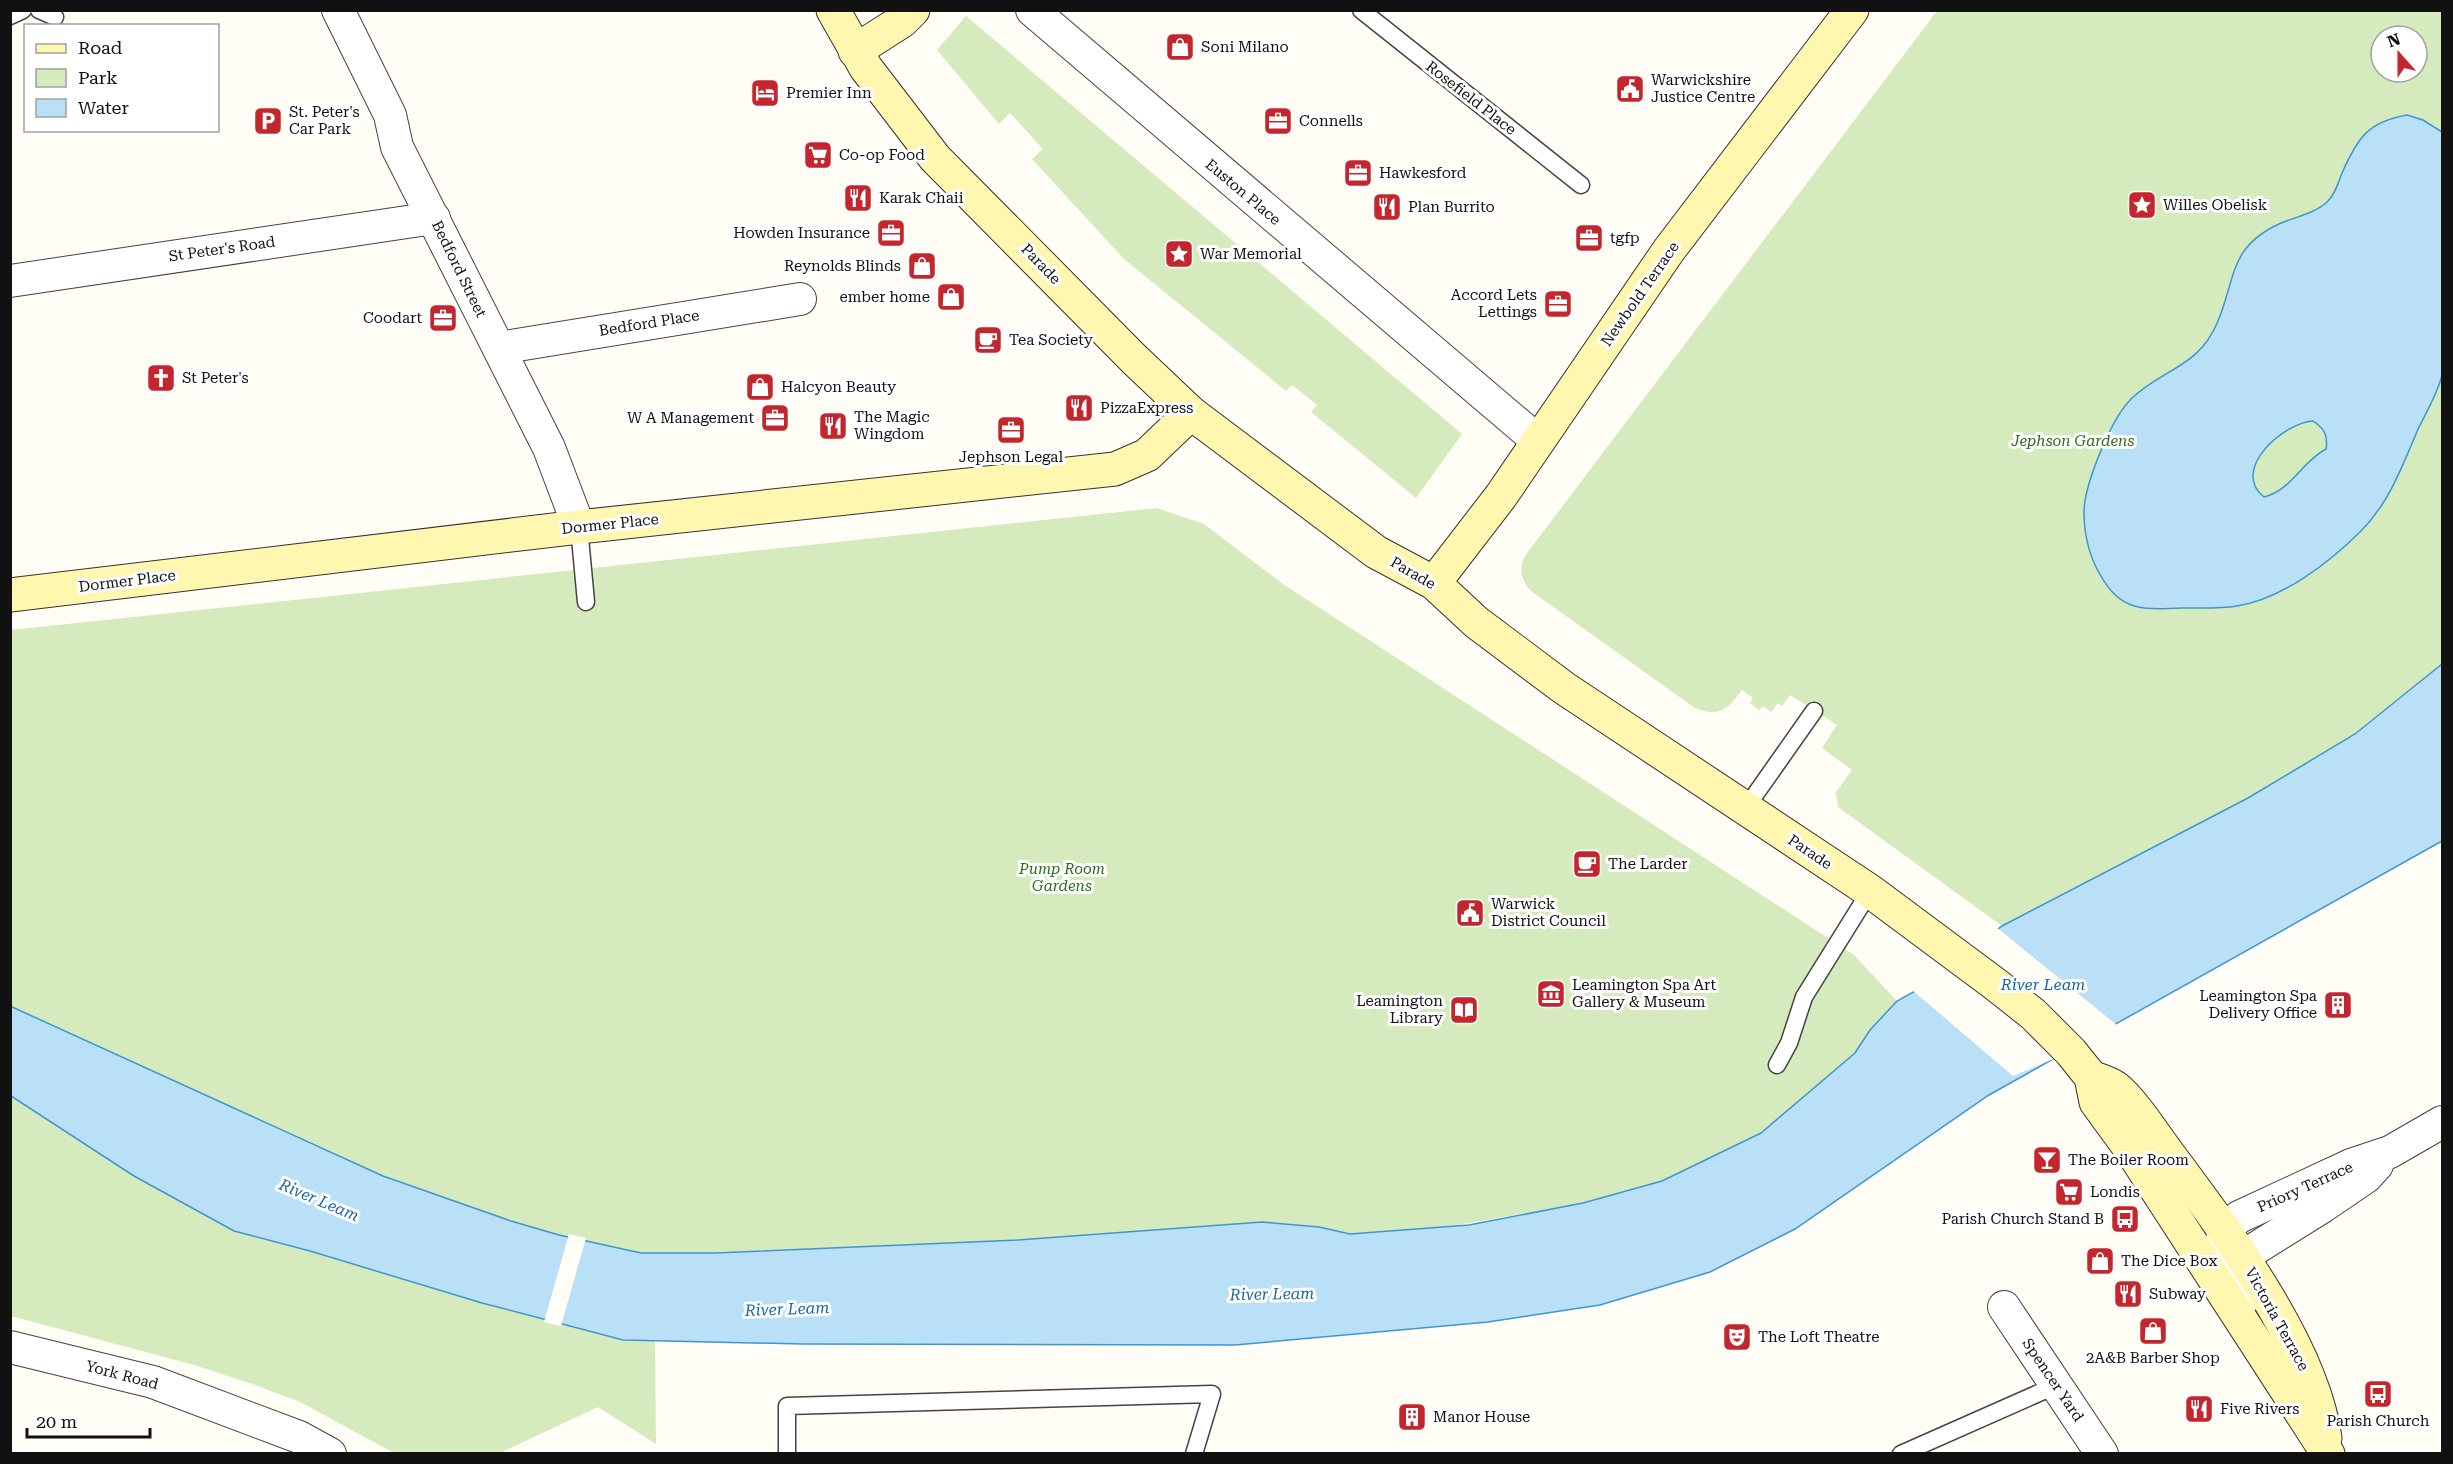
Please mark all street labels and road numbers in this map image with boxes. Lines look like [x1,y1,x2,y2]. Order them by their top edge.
street label: Rosefield Place [1422,57,1520,139]
street label: Euston Place [1202,155,1284,229]
street label: Bedford Street [428,218,490,321]
street label: St Peter's Road [168,233,277,265]
street label: Newbold Terrace [1597,238,1683,350]
street label: Parade [1017,240,1065,288]
street label: Bedford Place [598,306,700,340]
street label: Dormer Place [560,510,660,538]
street label: Parade [1387,553,1439,593]
street label: Dormer Place [77,566,177,596]
street label: Parade [1785,831,1835,873]
street label: Priory Terrace [2254,1158,2356,1216]
street label: Victoria Terrace [2241,1264,2313,1374]
street label: Spencer Yard [2019,1335,2088,1425]
street label: York Road [84,1357,161,1393]

